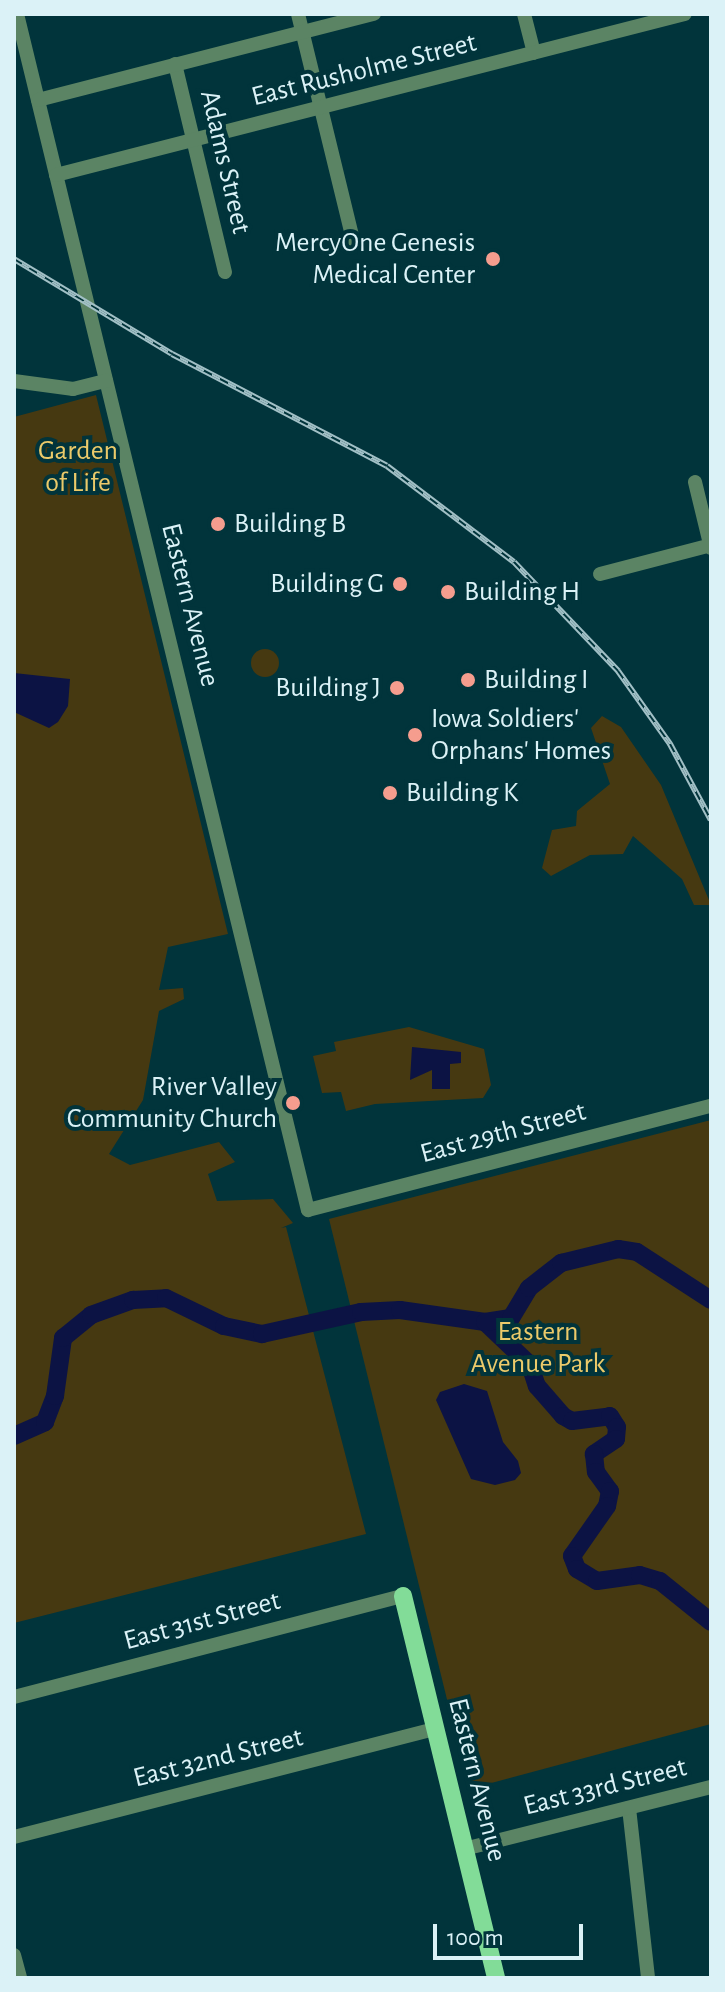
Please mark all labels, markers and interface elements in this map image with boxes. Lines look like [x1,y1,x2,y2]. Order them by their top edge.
street label: East Rusholme Street [248,26,480,114]
street label: Adams Street [192,87,258,237]
place label: MercyOne Genesis Medical Center [275,226,475,292]
marker: MercyOne Genesis Medical Center [482,248,504,270]
park label: Garden of Life [38,434,118,500]
place label: Building B [234,507,346,541]
marker: Building B [209,515,227,533]
street label: Eastern Avenue [153,520,227,690]
place label: Building G [270,567,384,601]
marker: Building G [391,575,409,593]
place label: Building H [464,575,580,609]
marker: Building H [439,583,457,601]
place label: Building I [484,663,588,697]
place label: Building J [275,671,381,705]
marker: Building I [459,671,477,689]
marker: Building J [388,679,406,697]
place label: Iowa Soldiers' Orphans' Homes [431,702,611,768]
marker: Iowa Soldiers' Orphans' Homes [406,726,424,744]
place label: Building K [406,776,518,810]
marker: Building K [381,784,399,802]
place label: River Valley Community Church [67,1070,277,1136]
marker: River Valley Community Church [284,1094,302,1112]
street label: East 29th Street [417,1095,589,1171]
park label: Eastern Avenue Park [471,1315,605,1381]
street label: East 31st Street [120,1584,284,1658]
street label: Eastern Avenue [440,1695,514,1865]
street label: East 32nd Street [130,1721,306,1795]
street label: East 33rd Street [520,1751,690,1823]
scale bar [437,1908,587,1958]
text: 100 m [447,1926,504,1950]

